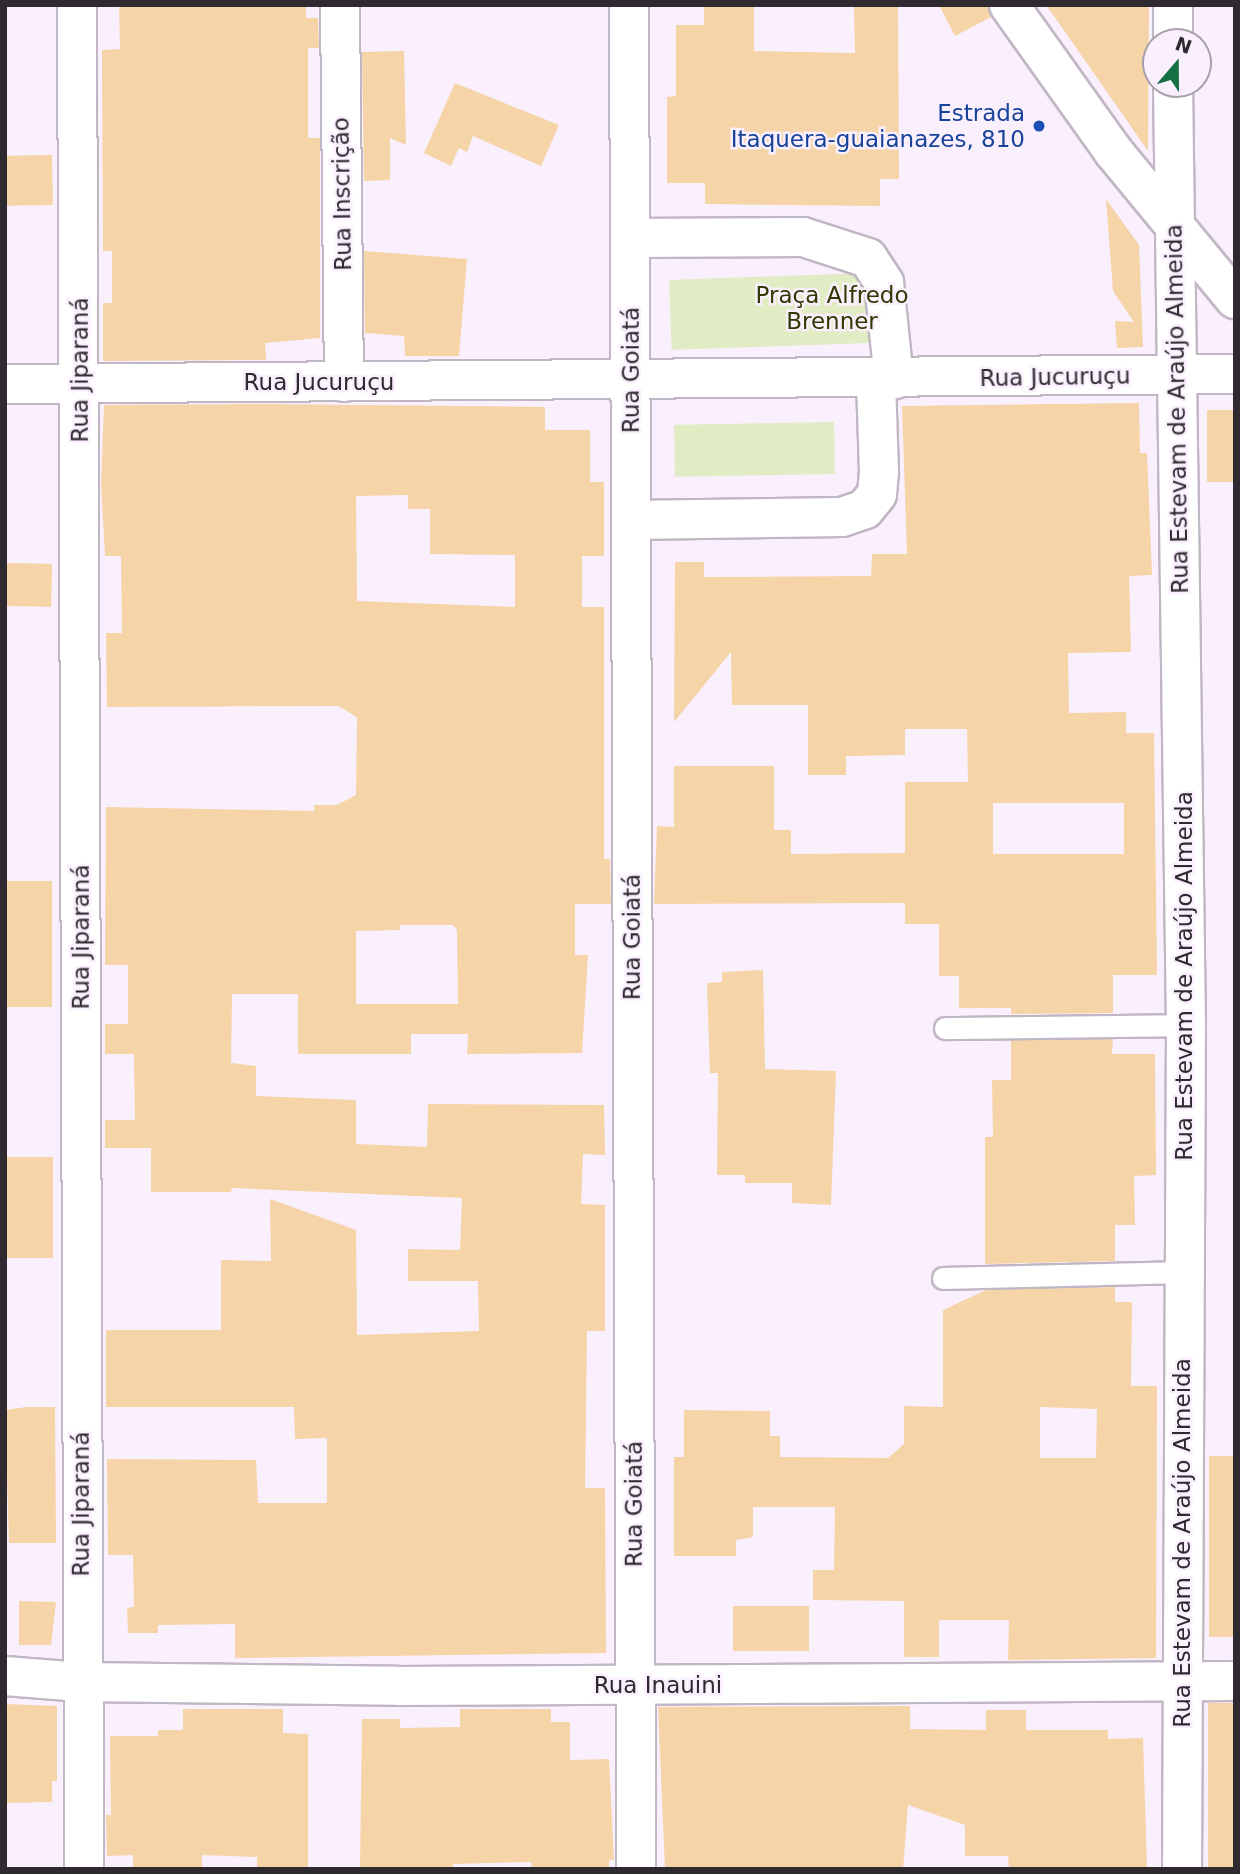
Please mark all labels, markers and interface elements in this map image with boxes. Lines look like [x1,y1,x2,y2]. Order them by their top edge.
north arrow [1142,28,1212,98]
text: N [1172,32,1195,58]
place label: Estrada Itaquera-guaianazes, 810 [731,99,1025,153]
street label: Rua Inscrição [327,117,357,271]
marker: Estrada Itaquera-guaianazes, 810 [1031,118,1047,134]
street label: Rua Estevam de Araújo Almeida [1160,224,1194,594]
park label: Praça Alfredo Brenner [755,281,909,335]
street label: Rua Jiparaná [66,297,94,443]
street label: Rua Goiatá [617,307,645,433]
street label: Rua Jucuruçu [979,362,1131,392]
street label: Rua Jucuruçu [244,368,394,396]
street label: Rua Estevam de Araújo Almeida [1170,791,1198,1161]
street label: Rua Jiparaná [67,864,95,1010]
street label: Rua Goiatá [618,874,646,1000]
street label: Rua Estevam de Araújo Almeida [1168,1358,1196,1728]
street label: Rua Jiparaná [67,1431,95,1577]
street label: Rua Goiatá [620,1441,648,1567]
street label: Rua Inauini [594,1671,722,1699]

